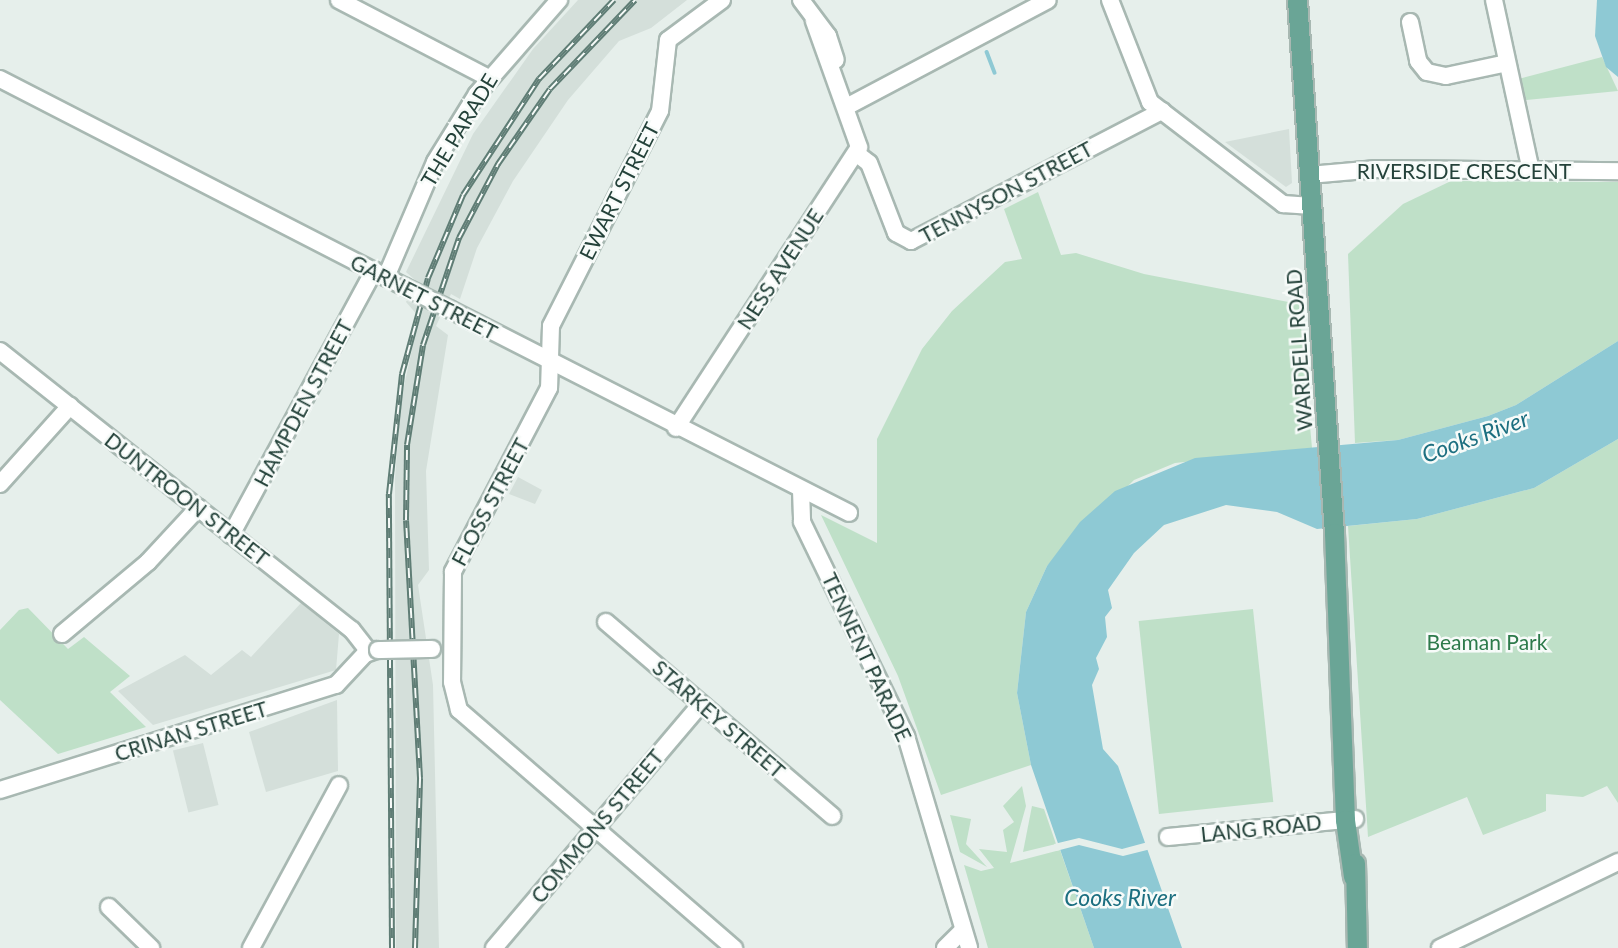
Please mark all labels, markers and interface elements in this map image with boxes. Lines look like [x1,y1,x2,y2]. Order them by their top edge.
street label: THE PARADE [415,69,503,191]
street label: EWART STREET [573,118,665,264]
street label: TENNYSON STREET [915,136,1097,248]
street label: RIVERSIDE CRESCENT [1357,158,1571,184]
street label: NESS AVENUE [731,204,829,334]
street label: GARNET STREET [346,249,502,345]
street label: WARDELL ROAD [1281,268,1317,432]
street label: HAMPDEN STREET [248,315,358,491]
water label: Cooks River [1418,404,1532,468]
street label: DUNTROON STREET [100,427,274,571]
street label: FLOSS STREET [446,434,534,570]
street label: TENNENT PARADE [817,568,917,746]
park label: Beaman Park [1427,629,1547,655]
street label: STARKEY STREET [647,654,791,784]
street label: CRINAN STREET [112,696,270,766]
street label: COMMONS STREET [525,744,669,908]
street label: LANG ROAD [1199,809,1323,847]
water label: Cooks River [1064,883,1176,911]

